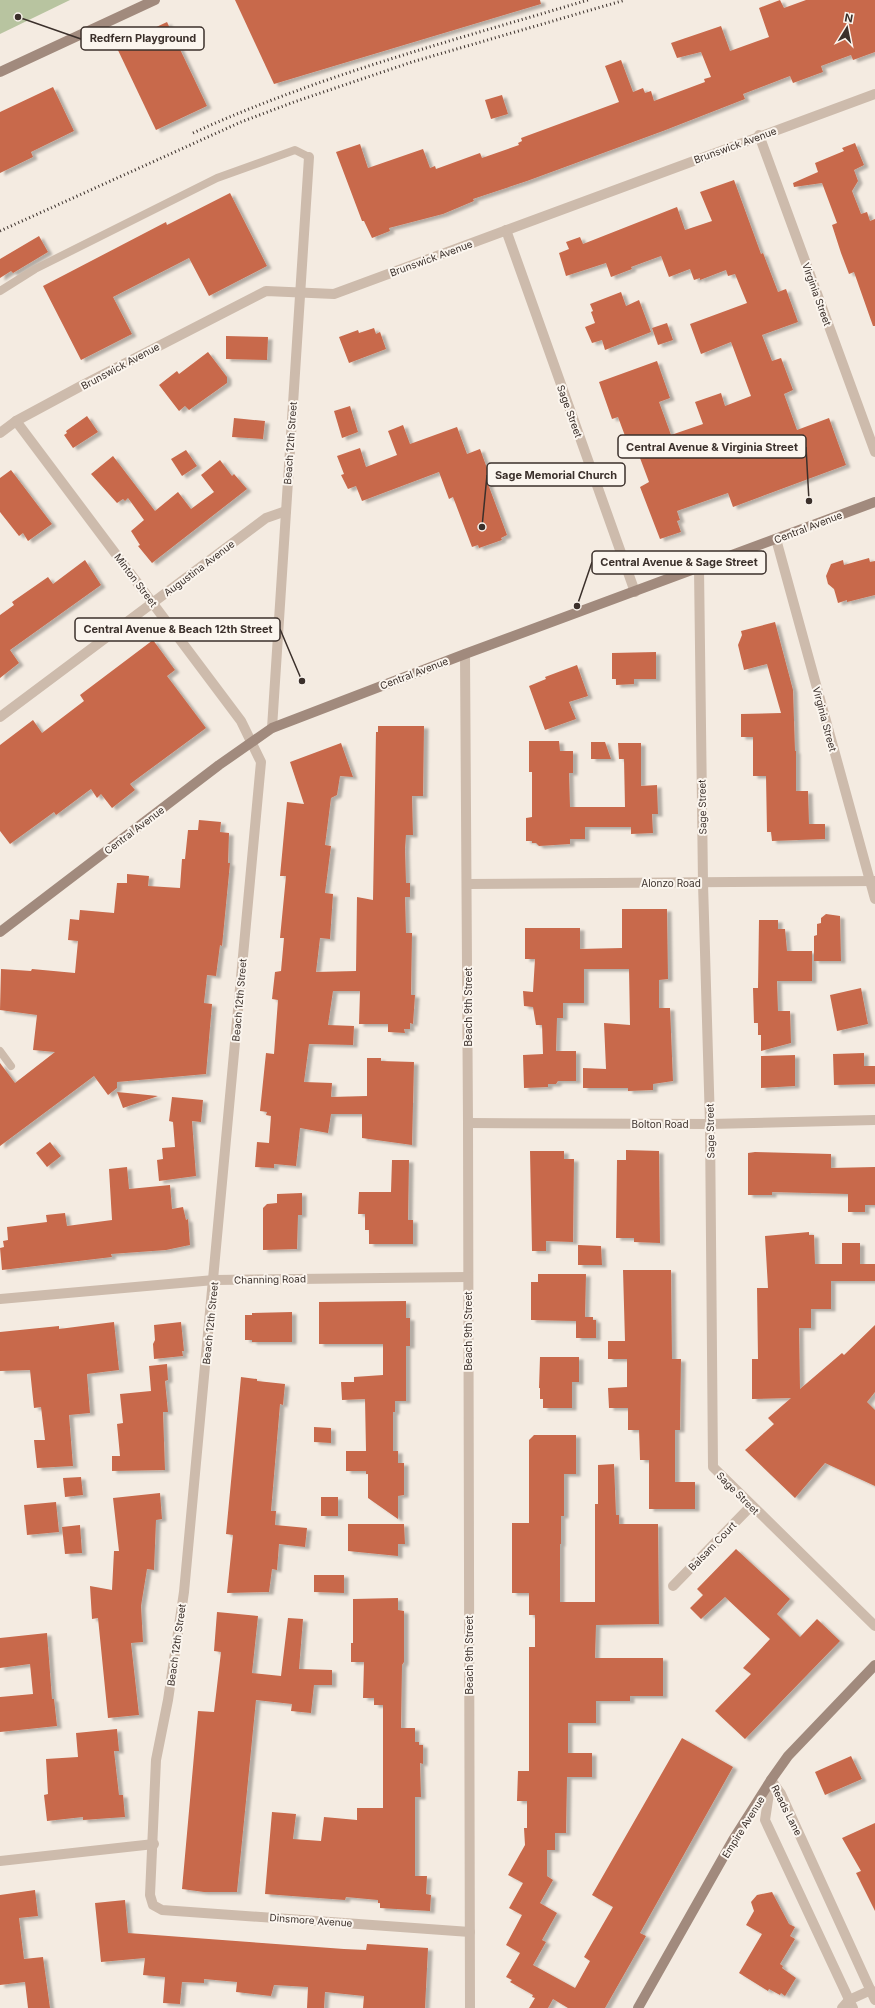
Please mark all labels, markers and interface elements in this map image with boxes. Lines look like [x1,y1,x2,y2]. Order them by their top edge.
north arrow [827,8,867,48]
text: N [843,11,854,26]
callout: Redfern Playground [81,27,204,50]
text: Redfern Playground [90,31,196,45]
street label: Brunswick Avenue [692,124,778,166]
street label: Brunswick Avenue [388,237,474,279]
street label: Virginia Street [800,261,834,328]
street label: Brunswick Avenue [79,340,161,392]
street label: Sage Street [555,383,585,440]
street label: Beach 12th Street [281,401,299,485]
callout: Central Avenue & Virginia Street [618,435,806,458]
text: Central Avenue & Virginia Street [626,440,798,454]
callout: Sage Memorial Church [487,463,625,486]
text: Sage Memorial Church [495,468,617,482]
street label: Central Avenue [772,508,844,546]
street label: Augustina Avenue [161,537,237,598]
street label: Minton Street [112,551,160,610]
callout: Central Avenue & Sage Street [592,551,766,574]
text: Central Avenue & Sage Street [600,555,758,569]
callout: Central Avenue & Beach 12th Street [75,618,280,641]
text: Central Avenue & Beach 12th Street [83,622,273,636]
street label: Central Avenue [378,654,450,692]
street label: Virginia Street [811,685,840,753]
street label: Sage Street [696,779,708,835]
street label: Central Avenue [102,803,167,856]
street label: Alonzo Road [641,877,701,889]
street label: Beach 12th Street [229,957,249,1042]
street label: Beach 9th Street [462,967,474,1047]
street label: Sage Street [704,1103,716,1159]
street label: Bolton Road [631,1118,689,1130]
street label: Channing Road [234,1272,306,1286]
street label: Beach 12th Street [200,1280,220,1365]
street label: Beach 9th Street [462,1291,474,1371]
street label: Sage Street [714,1469,762,1517]
street label: Balsam Court [686,1518,739,1573]
street label: Beach 12th Street [164,1602,188,1687]
street label: Beach 9th Street [463,1615,475,1695]
street label: Reads Lane [769,1783,805,1837]
street label: Empire Avenue [719,1794,767,1860]
street label: Dinsmore Avenue [269,1911,353,1929]

